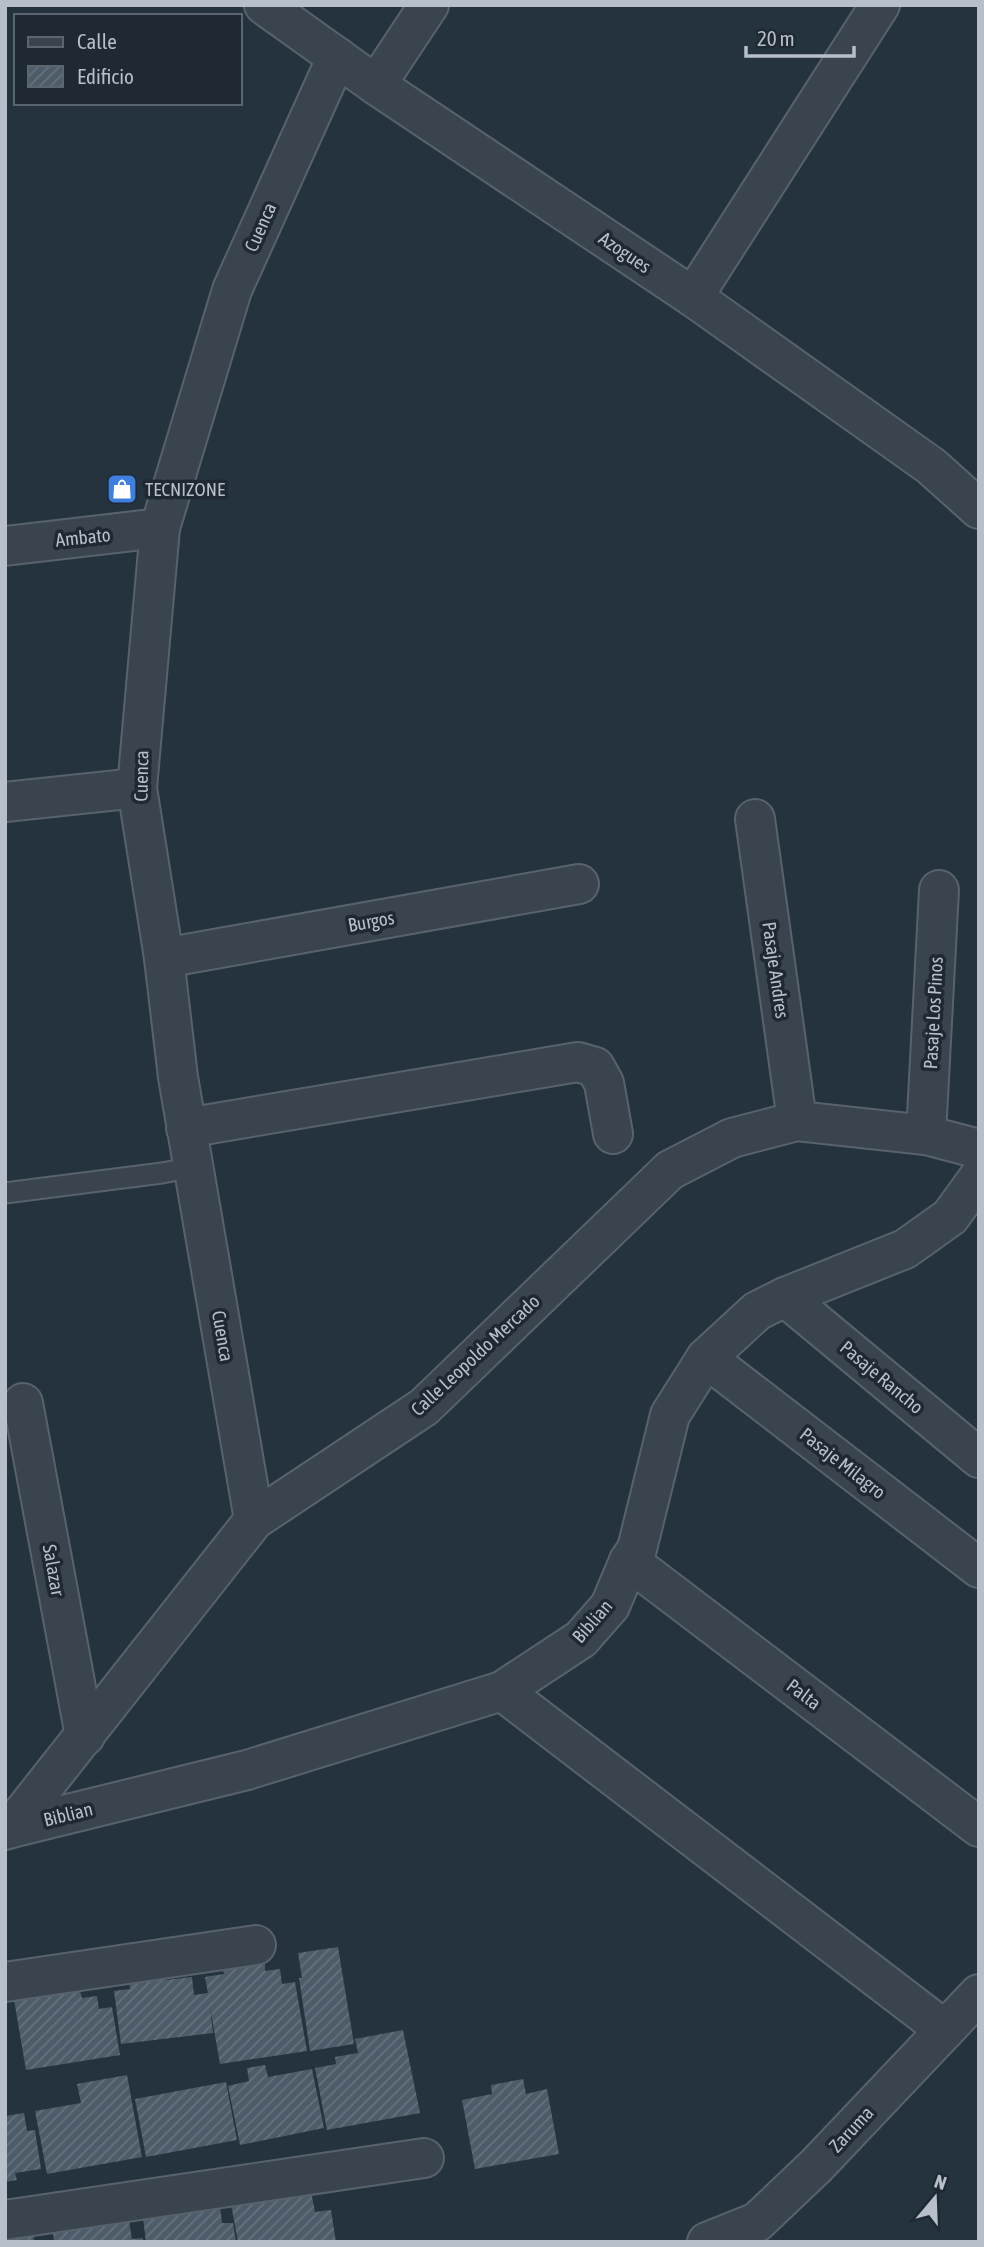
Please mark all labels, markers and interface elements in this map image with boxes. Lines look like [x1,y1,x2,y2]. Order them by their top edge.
legend [14,14,242,105]
scale bar [746,14,855,58]
text: 20 m [757,26,795,50]
text: Calle [77,29,117,53]
text: Edificio [77,64,134,88]
street label: Cuenca [239,199,281,255]
street label: Azogues [595,227,655,277]
shop icon: TECNIZONE [105,472,139,506]
place label: TECNIZONE [145,478,225,500]
street label: Ambato [54,523,112,551]
street label: Cuenca [130,750,152,802]
street label: Burgos [346,906,396,936]
street label: Pasaje Andres [758,920,794,1020]
street label: Pasaje Los Pinos [919,956,947,1070]
street label: Calle Leopoldo Mercado [406,1290,544,1420]
street label: Cuenca [208,1309,238,1363]
street label: Pasaje Rancho [836,1336,928,1418]
street label: Pasaje Milagro [796,1423,890,1503]
street label: Salazar [39,1543,69,1598]
street label: Biblian [567,1595,617,1647]
street label: Palta [783,1674,825,1714]
street label: Biblian [41,1797,95,1831]
street label: Zaruma [824,2102,878,2156]
north arrow [900,2163,970,2233]
text: N [932,2170,949,2194]

